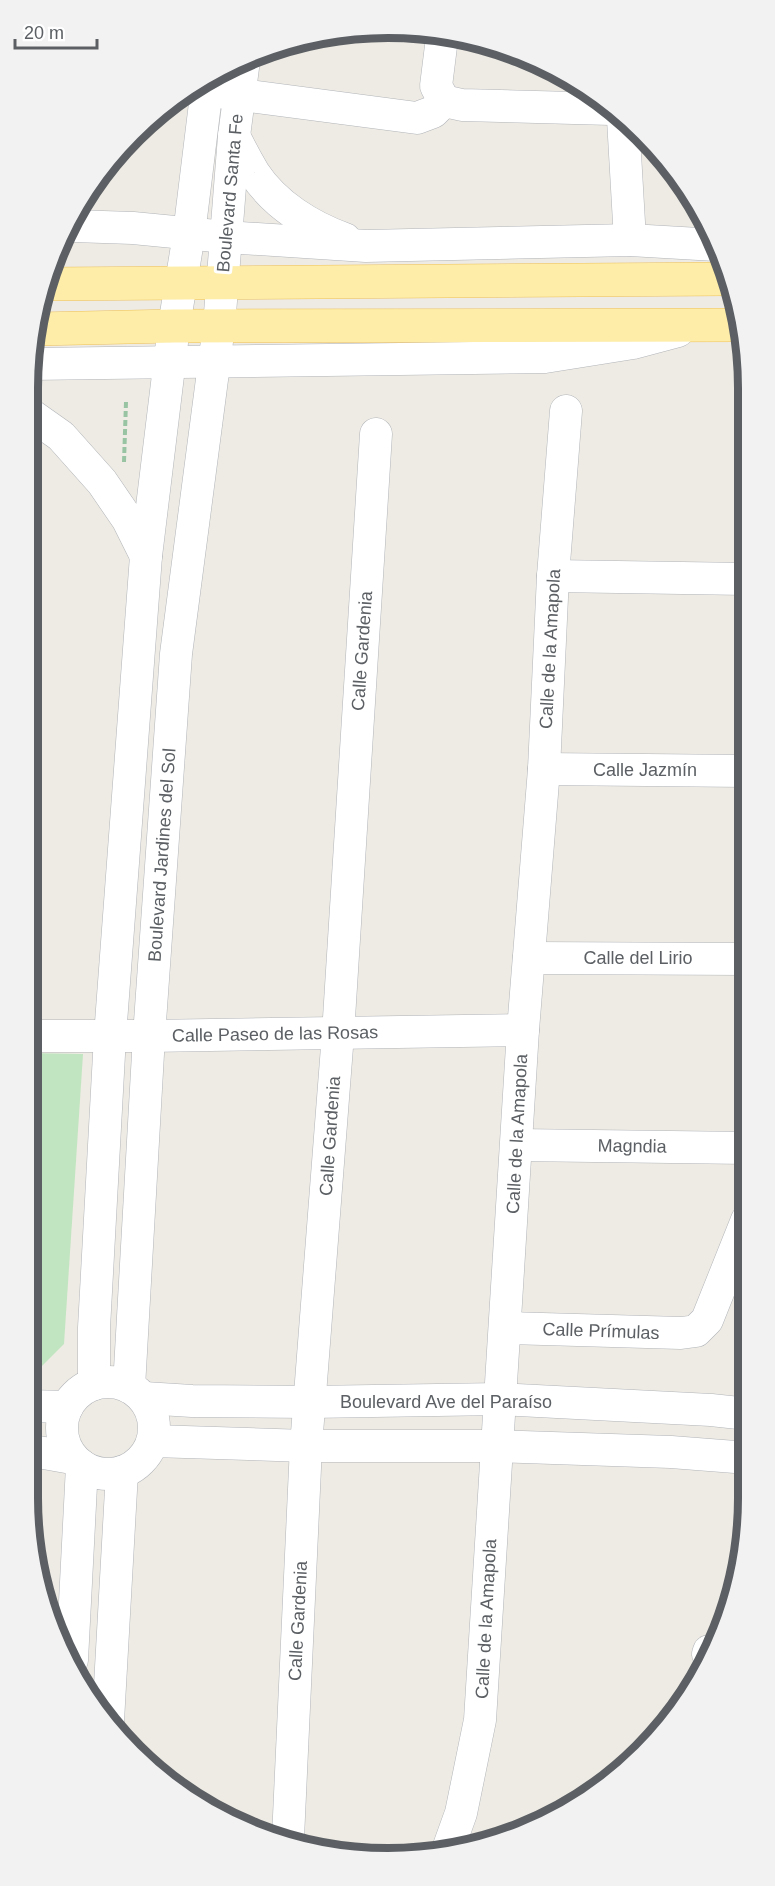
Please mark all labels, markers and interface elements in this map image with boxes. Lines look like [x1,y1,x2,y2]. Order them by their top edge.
scale bar [15,12,98,50]
text: 20 m [24,23,64,43]
street label: Boulevard Santa Fe [213,113,247,273]
street label: Calle de la Amapola [536,568,564,729]
street label: Calle Gardenia [348,589,376,712]
street label: Boulevard Jardines del Sol [145,747,179,963]
street label: Calle Jazmín [593,760,697,780]
street label: Calle del Lirio [583,948,693,968]
street label: Calle Paseo de las Rosas [172,1022,378,1046]
street label: Calle de la Amapola [503,1053,531,1214]
street label: Calle Gardenia [316,1074,344,1197]
street label: Magndia [597,1135,668,1157]
street label: Calle Prímulas [542,1319,660,1343]
street label: Boulevard Ave del Paraíso [340,1392,552,1412]
street label: Calle de la Amapola [472,1538,500,1699]
street label: Calle Gardenia [285,1560,311,1681]

